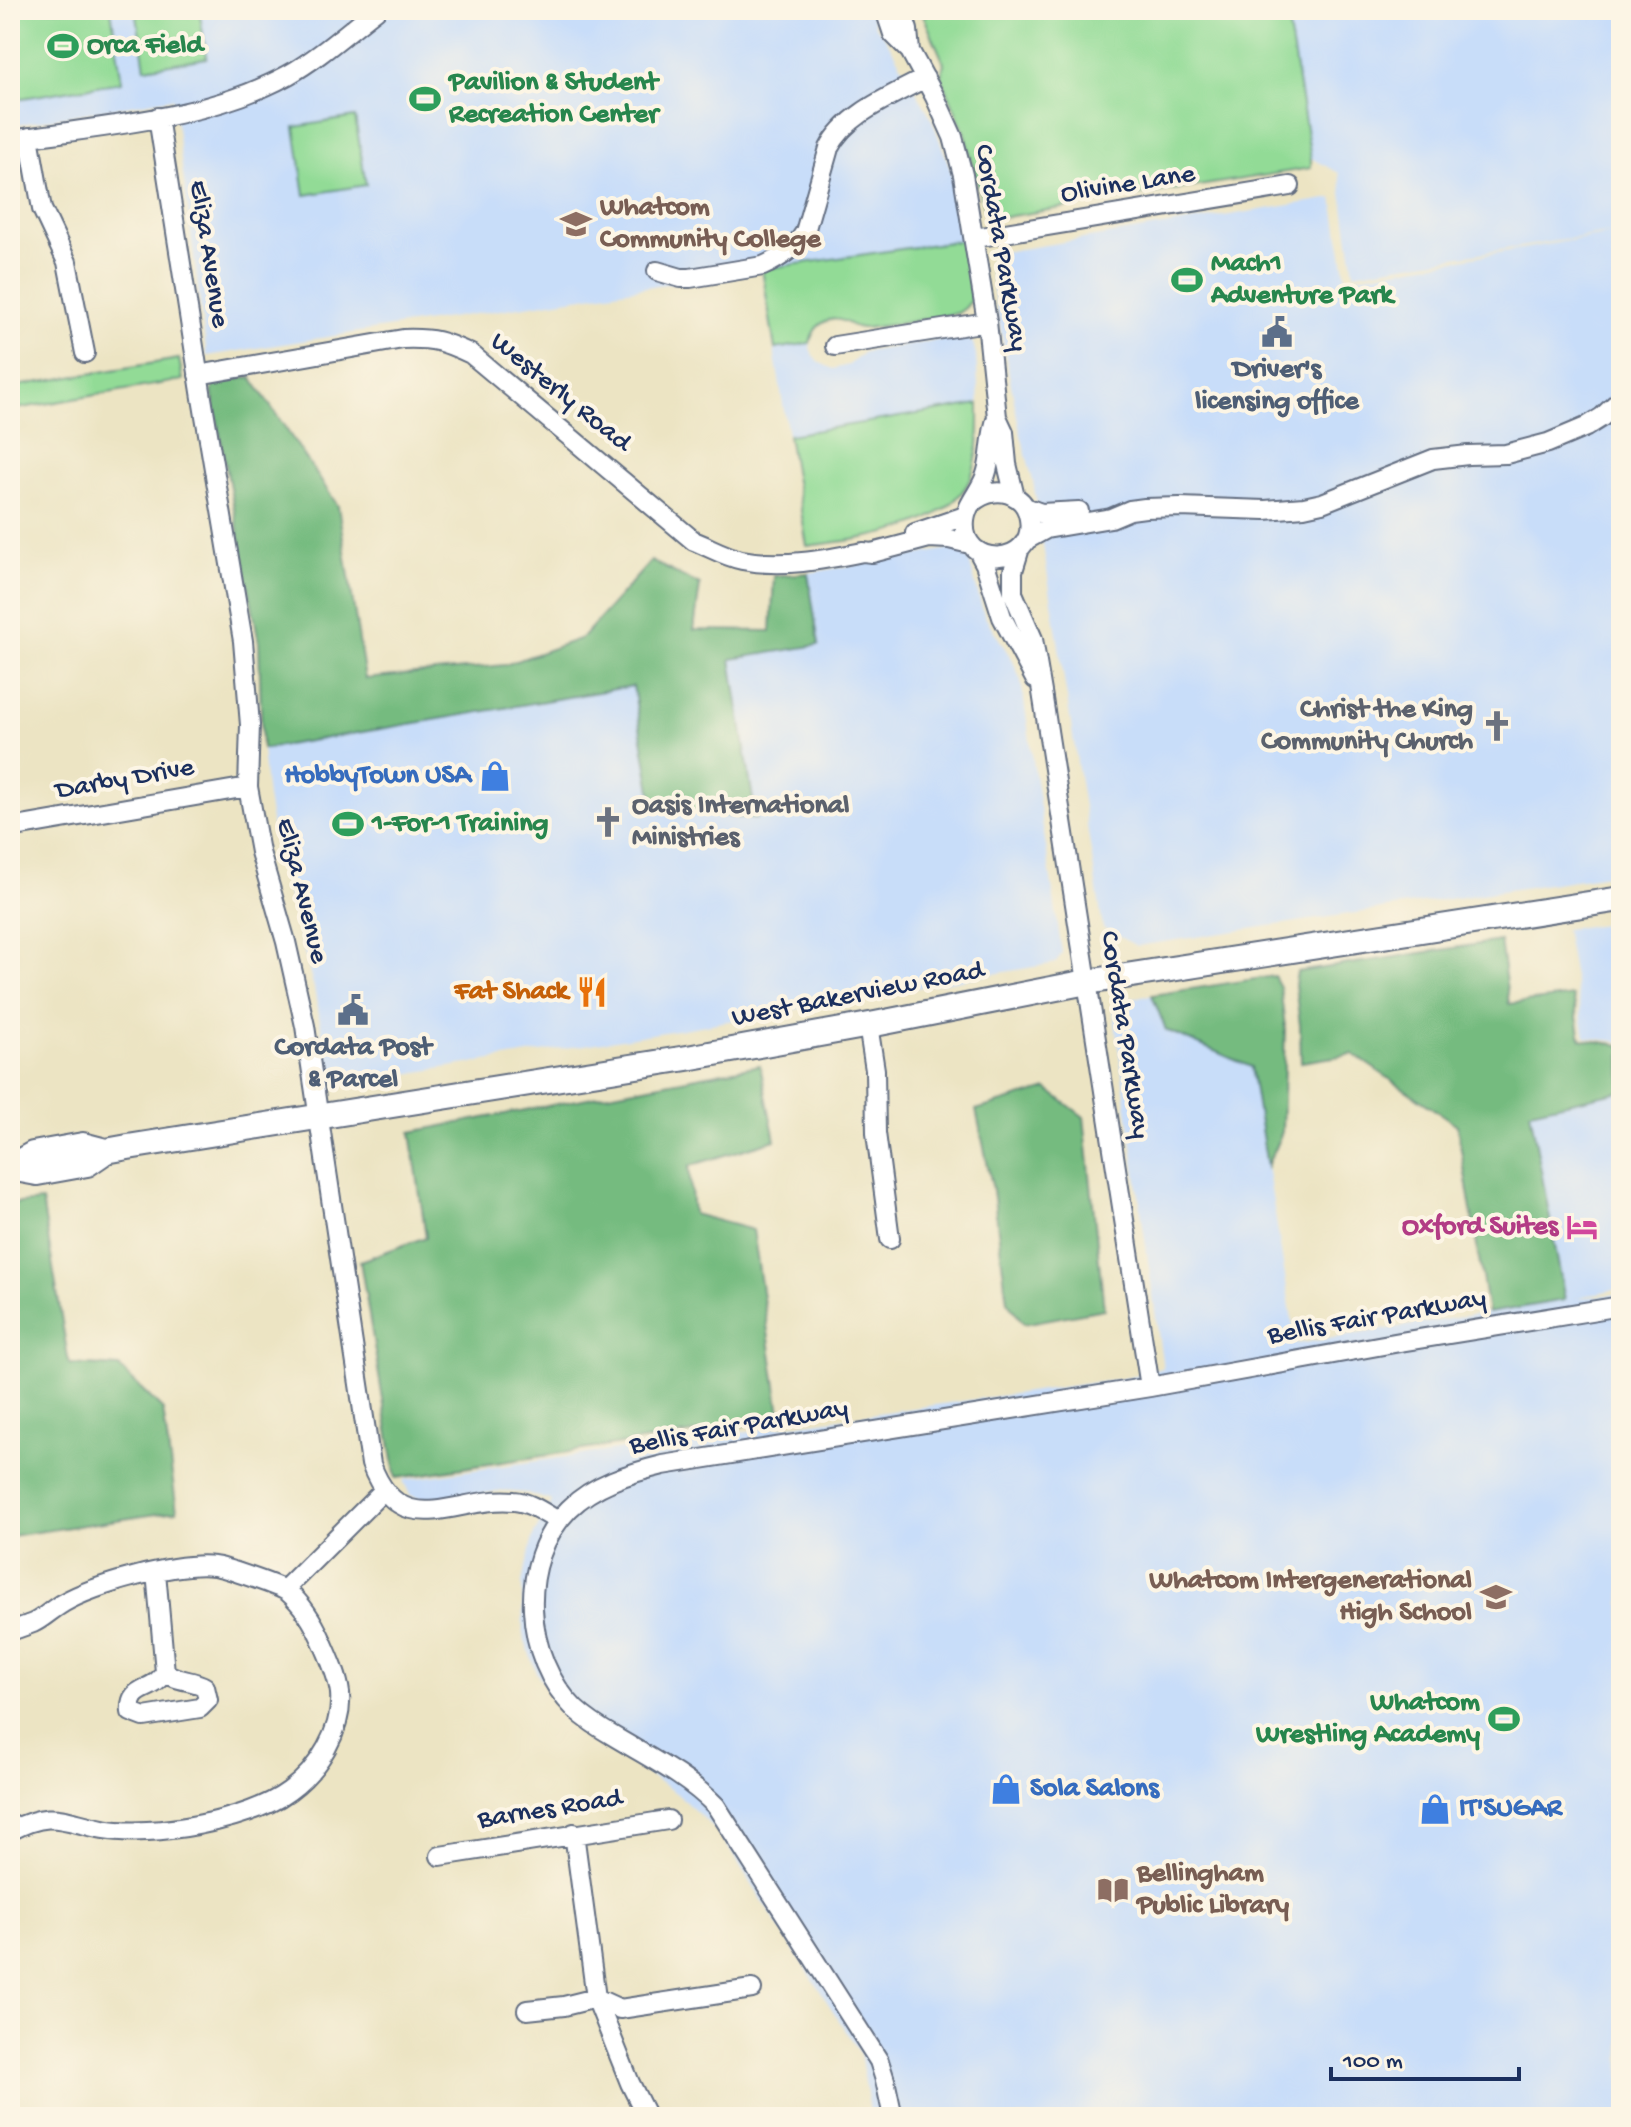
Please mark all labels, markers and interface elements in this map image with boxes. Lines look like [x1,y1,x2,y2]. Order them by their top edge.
sports icon: Orca Field [46,29,80,63]
place label: Orca Field [87,30,205,63]
place label: Pavilion & Student Recreation Center [447,67,661,132]
sports icon: Pavilion & Student Recreation Center [408,82,442,116]
street label: Cordata Parkway [966,142,1034,354]
street label: Olivine Lane [1059,158,1198,212]
street label: Eliza Avenue [180,178,236,330]
place label: Whatcom Community College [599,192,822,257]
school or university icon: Whatcom Community College [559,207,593,241]
place label: Mach1 Adventure Park [1210,248,1396,313]
sports icon: Mach1 Adventure Park [1170,263,1204,297]
public building icon: Driver's licensing office [1260,315,1294,349]
street label: Westerly Road [483,326,639,462]
place label: Driver's licensing office [1194,354,1360,419]
place label: Christ the King Community Church [1261,694,1473,759]
church icon: Christ the King Community Church [1480,709,1514,743]
street label: Darby Drive [51,752,197,809]
shop icon: HobbyTown USA [478,759,512,793]
place label: HobbyTown USA [285,760,473,793]
place label: Oasis International Ministries [632,790,849,855]
church icon: Oasis International Ministries [591,805,625,839]
sports icon: 1-For-1 Training [331,807,365,841]
place label: 1-For-1 Training [371,808,549,841]
street label: Eliza Avenue [267,815,335,968]
street label: Cordata Parkway [1091,929,1157,1141]
street label: West Bakerview Road [729,954,989,1036]
restaurant icon: Fat Shack [575,975,609,1009]
place label: Fat Shack [453,976,572,1009]
public building icon: Cordata Post & Parcel [336,993,370,1027]
place label: Cordata Post & Parcel [275,1032,434,1097]
hotel icon: Oxford Suites [1565,1210,1599,1244]
place label: Oxford Suites [1402,1211,1560,1244]
street label: Bellis Fair Parkway [1264,1283,1489,1354]
street label: Bellis Fair Parkway [626,1393,851,1464]
place label: Whatcom Intergenerational High School [1148,1565,1472,1630]
school or university icon: Whatcom Intergenerational High School [1479,1580,1513,1614]
place label: Whatcom Wrestling Academy [1255,1687,1480,1752]
sports icon: Whatcom Wrestling Academy [1487,1702,1521,1736]
shop icon: Sola Salons [989,1772,1023,1806]
place label: Sola Salons [1030,1773,1160,1806]
street label: Barnes Road [475,1782,627,1838]
shop icon: IT'SUGAR [1418,1792,1452,1826]
place label: IT'SUGAR [1459,1793,1564,1826]
place label: Bellingham Public Library [1135,1858,1289,1923]
library icon: Bellingham Public Library [1096,1873,1130,1907]
scale bar [1331,2031,1519,2081]
text: 100 m [1342,2048,1403,2077]

